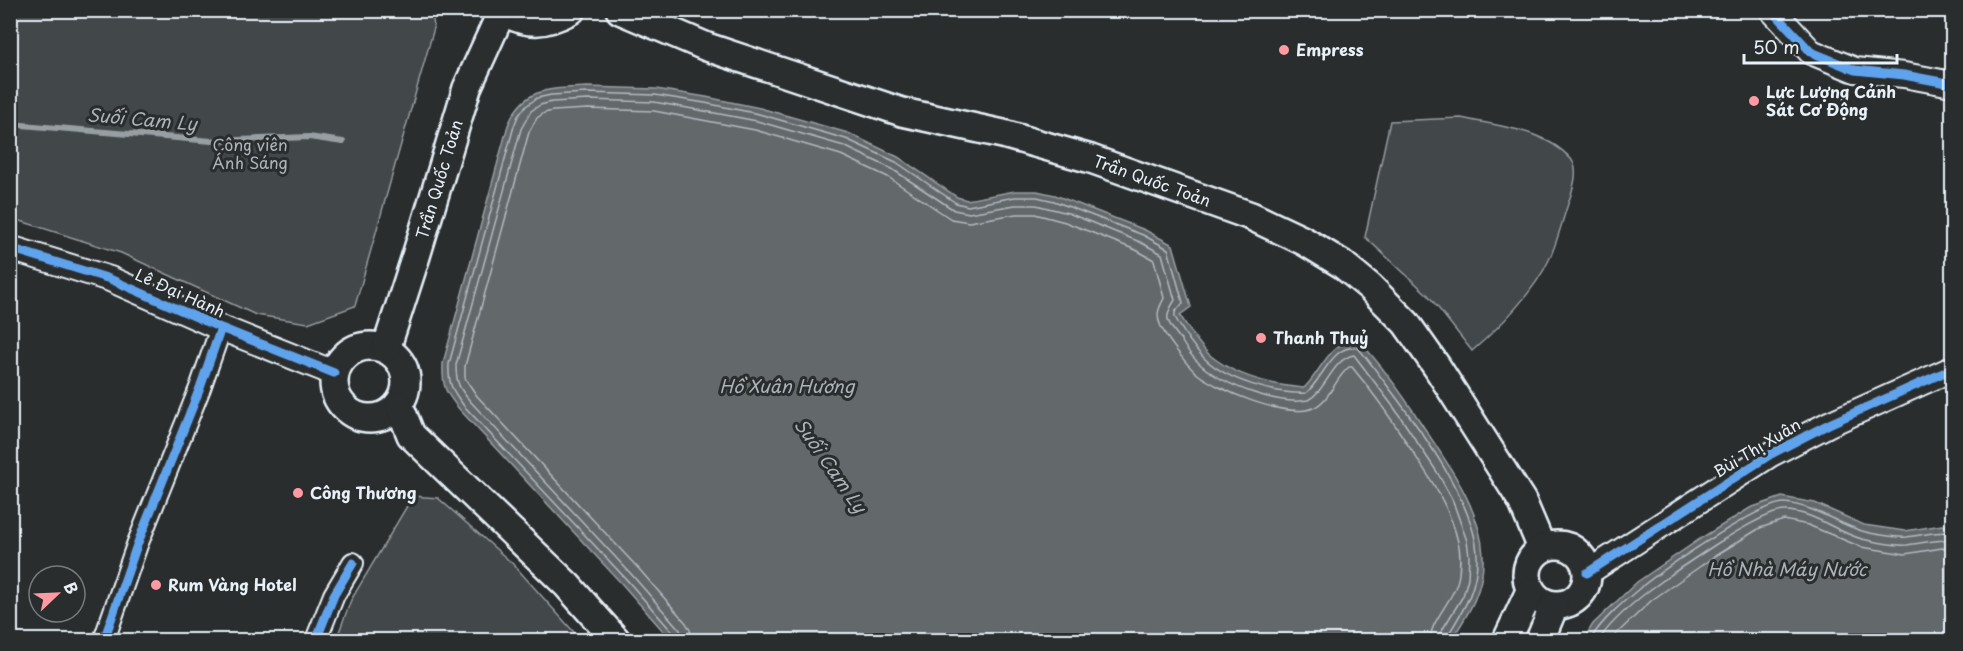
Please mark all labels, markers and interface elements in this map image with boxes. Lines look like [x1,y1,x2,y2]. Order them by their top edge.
scale bar [1744,27,1897,65]
text: 50 m [1753,33,1800,60]
place label: Empress [1296,37,1364,61]
marker: Empress [1277,43,1291,57]
place label: Lực Lượng Cảnh Sát Cơ Động [1766,79,1896,121]
marker: Lực Lượng Cảnh Sát Cơ Động [1747,94,1761,108]
water label: Suối Cam Ly [86,100,200,137]
street label: Trần Quốc Toản [409,116,468,242]
park label: Công viên Ánh Sáng [212,132,288,174]
street label: Trần Quốc Toản [1090,148,1215,212]
street label: Lê Đại Hành [132,262,229,323]
place label: Thanh Thuỷ [1273,325,1368,349]
marker: Thanh Thuỷ [1254,331,1268,345]
water label: Hồ Xuân Hương [720,372,856,399]
water label: Suối Cam Ly [789,412,875,519]
street label: Bùi Thị Xuân [1708,412,1805,483]
place label: Công Thương [310,480,417,504]
marker: Công Thương [291,486,305,500]
water label: Hồ Nhà Máy Nước [1707,555,1869,582]
north arrow [27,564,87,624]
place label: Rum Vàng Hotel [168,572,296,596]
text: B [59,578,85,598]
marker: Rum Vàng Hotel [149,578,163,592]

